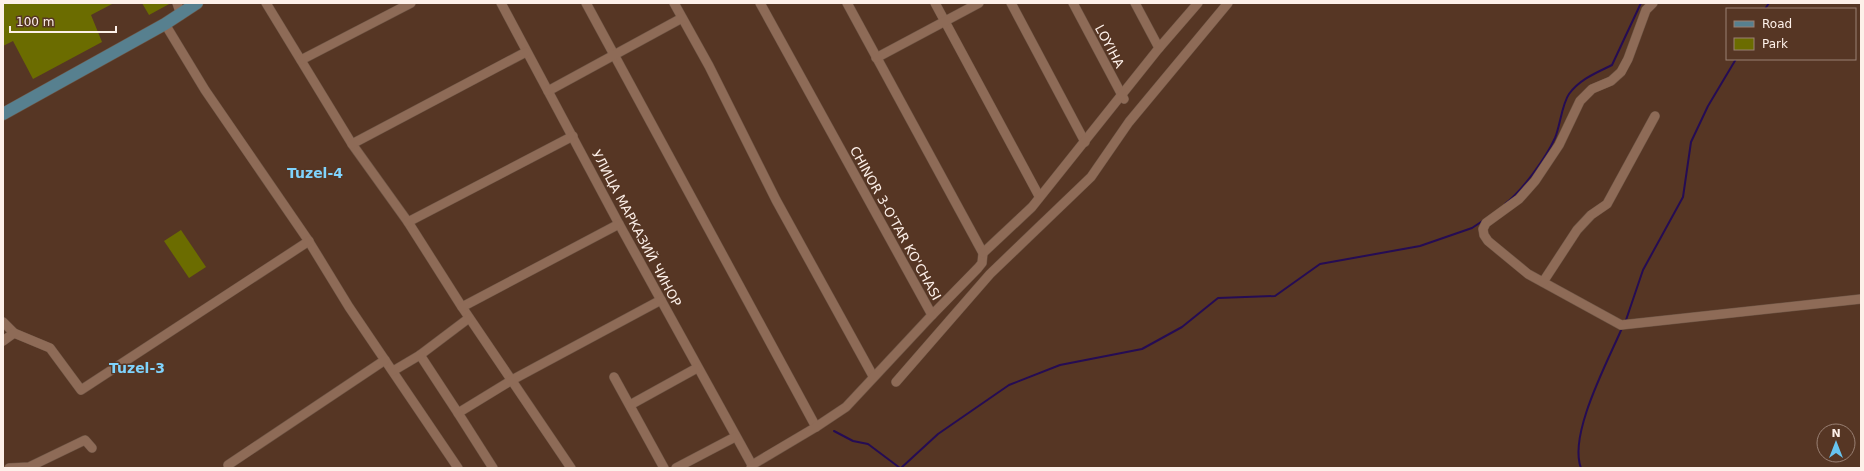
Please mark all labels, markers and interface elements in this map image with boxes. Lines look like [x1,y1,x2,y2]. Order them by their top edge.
scale bar [10,8,116,34]
legend [1726,8,1856,60]
text: 100 m [16,15,54,29]
text: Road [1762,17,1792,31]
street label: LOYIHA [1092,22,1127,70]
text: Park [1762,37,1788,51]
street label: CHINOR 3-O'TAR KO'CHASI [847,144,944,303]
street label: УЛИЦА МАРКАЗИЙ ЧИНОР [589,147,684,309]
district label: Tuzel-4 [287,165,343,181]
district label: Tuzel-3 [109,360,165,376]
north arrow [1816,423,1856,463]
text: N [1831,427,1841,440]

